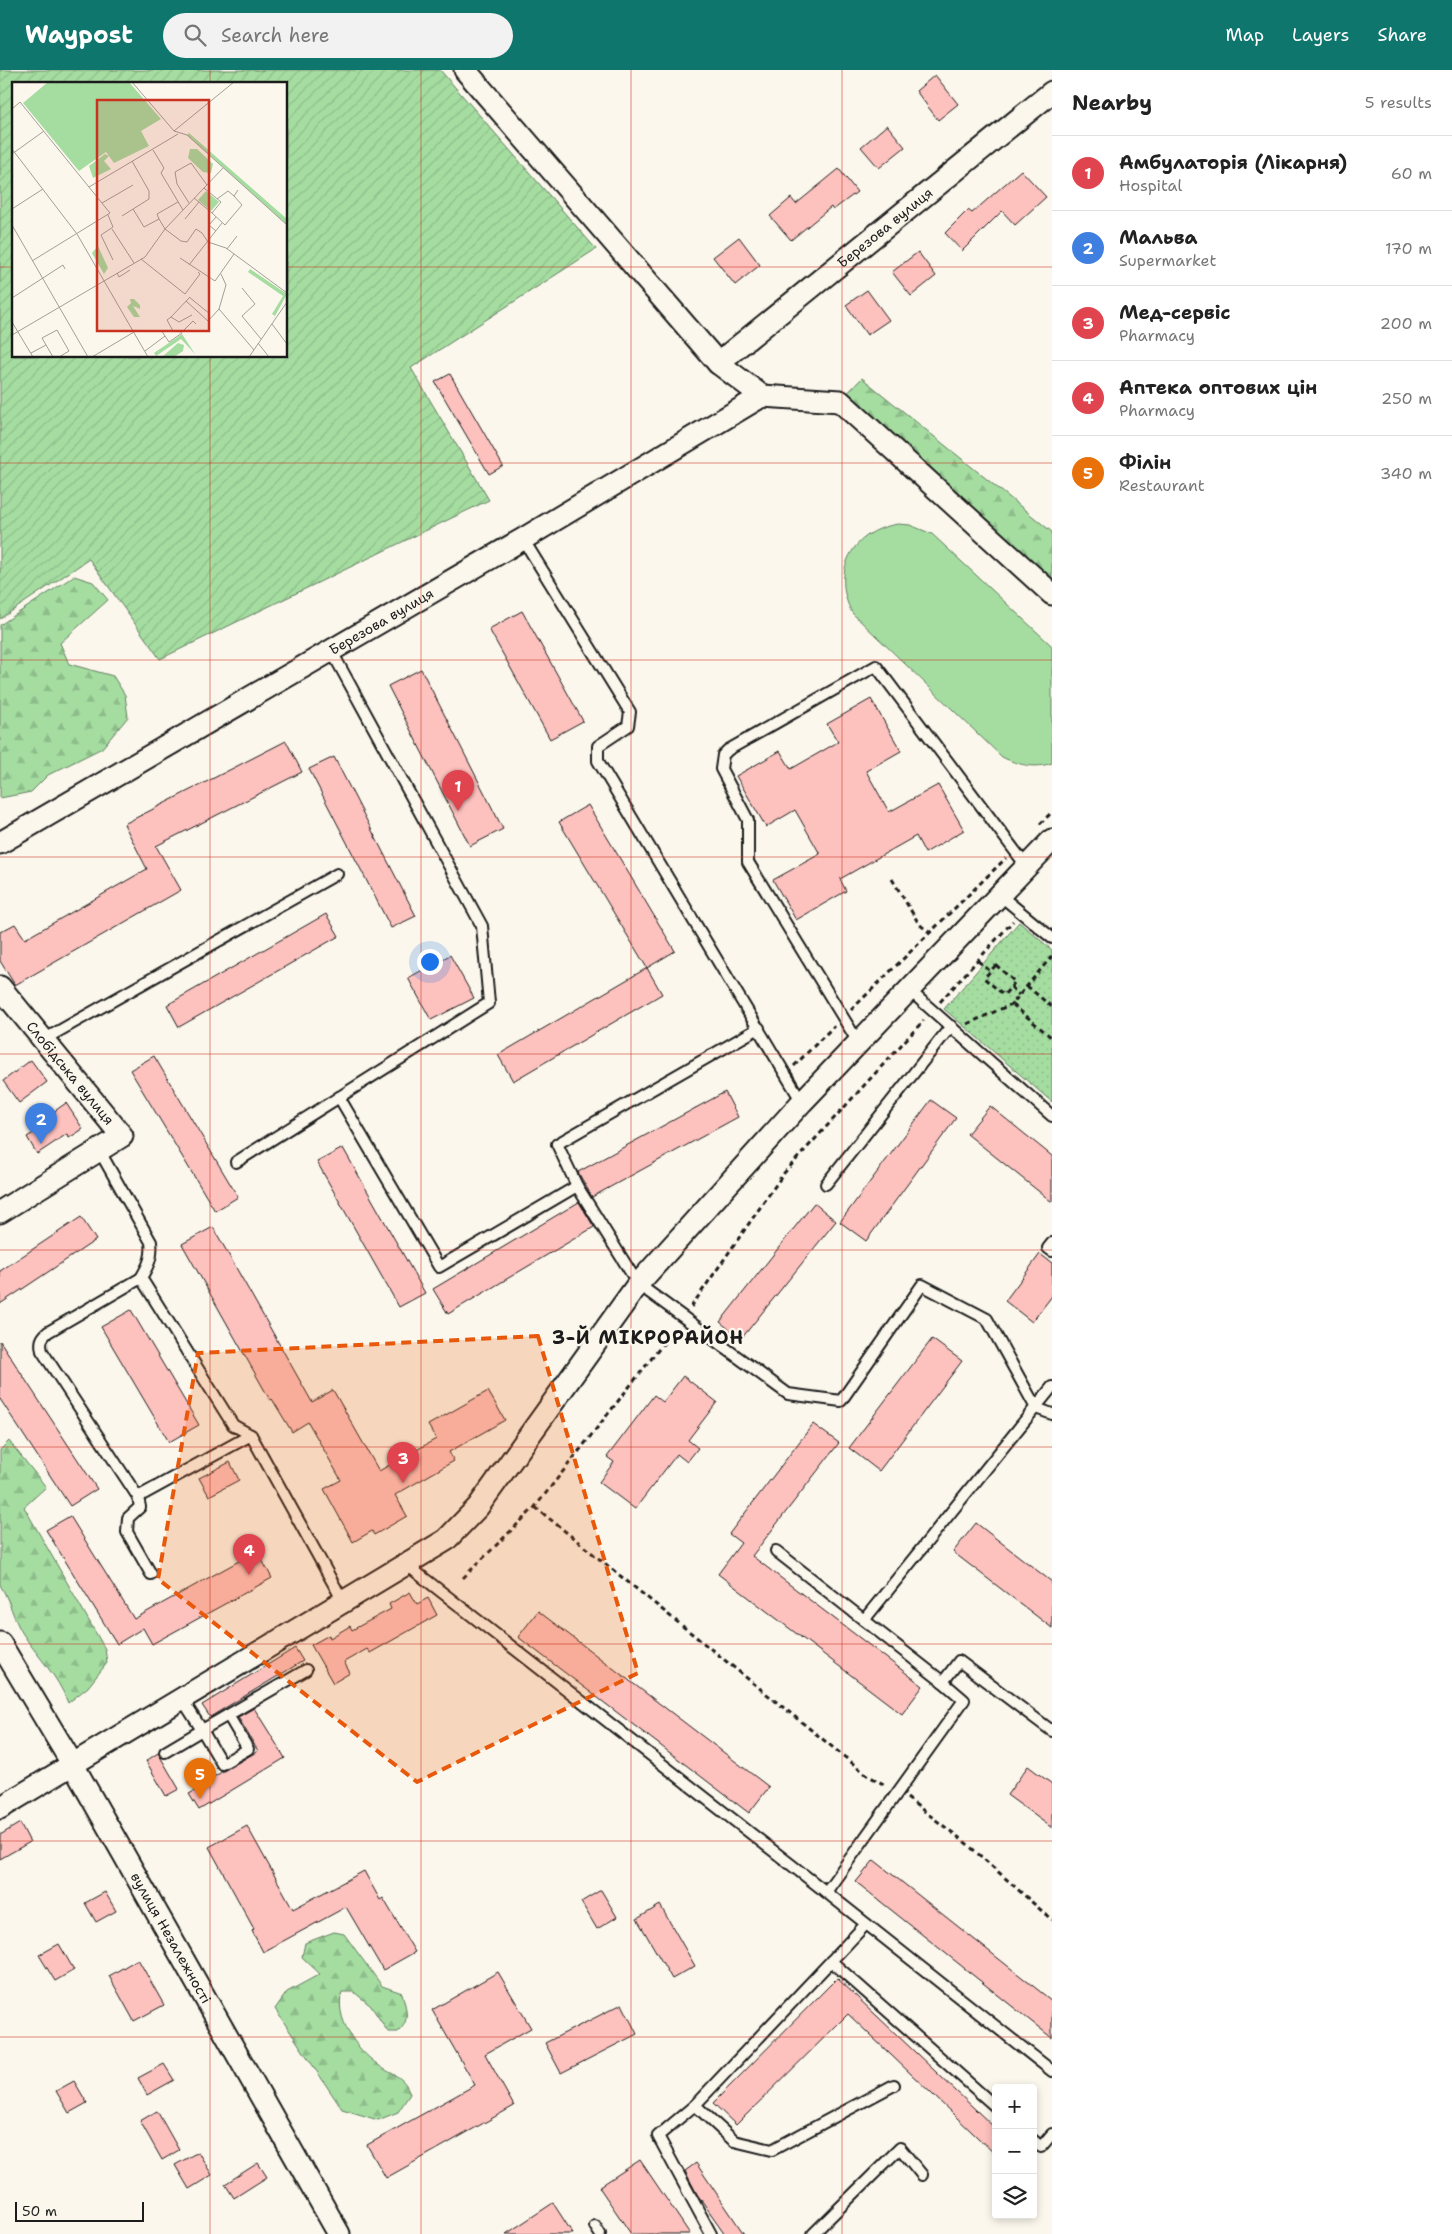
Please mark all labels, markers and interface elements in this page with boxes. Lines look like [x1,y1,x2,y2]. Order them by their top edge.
search box [163,13,513,58]
text: Waypost [25,19,133,51]
icon: search [181,21,209,49]
text: Search here [221,23,329,48]
text: Map [1226,23,1264,47]
text: Layers [1292,23,1349,47]
text: Share [1377,23,1427,47]
inset map [12,82,288,358]
text: Nearby [1072,89,1152,117]
text: 5 results [1365,92,1432,113]
text: Амбулаторія (Лікарня) [1119,150,1347,175]
text: 1 [1084,163,1092,184]
text: 60 m [1391,163,1432,184]
text: Hospital [1119,175,1182,196]
street label: Березова вулиця [834,183,936,272]
text: Мальва [1119,225,1197,250]
text: 2 [1082,238,1094,259]
text: 170 m [1385,238,1432,259]
text: Supermarket [1119,250,1216,271]
text: Мед-сервіс [1119,300,1231,325]
text: 3 [1082,313,1094,334]
text: 200 m [1380,313,1432,334]
text: Pharmacy [1119,325,1195,346]
text: Аптека оптових цін [1119,375,1317,400]
text: 4 [1082,388,1094,409]
text: 250 m [1381,388,1432,409]
text: Pharmacy [1119,400,1195,421]
text: Філін [1119,450,1171,475]
text: 5 [1083,463,1093,484]
text: 340 m [1380,463,1432,484]
text: Restaurant [1119,475,1205,496]
street label: Березова вулиця [326,584,437,659]
pin: 1 [442,770,474,811]
your location [417,949,443,975]
street label: Слобідська вулиця [23,1017,118,1128]
pin: 2 [25,1103,57,1144]
district label: 3-Й МІКРОРАЙОН [552,1325,744,1350]
pin: 3 [387,1442,419,1483]
pin: 4 [233,1534,265,1575]
pin: 5 [184,1758,216,1799]
street label: вулиця Незалежності [127,1869,215,2007]
map controls [992,2084,1037,2219]
button: + [992,2084,1037,2129]
button: − [992,2129,1037,2174]
button: layers [992,2174,1037,2219]
scale bar [15,2199,144,2222]
text: 50 m [22,2202,57,2220]

